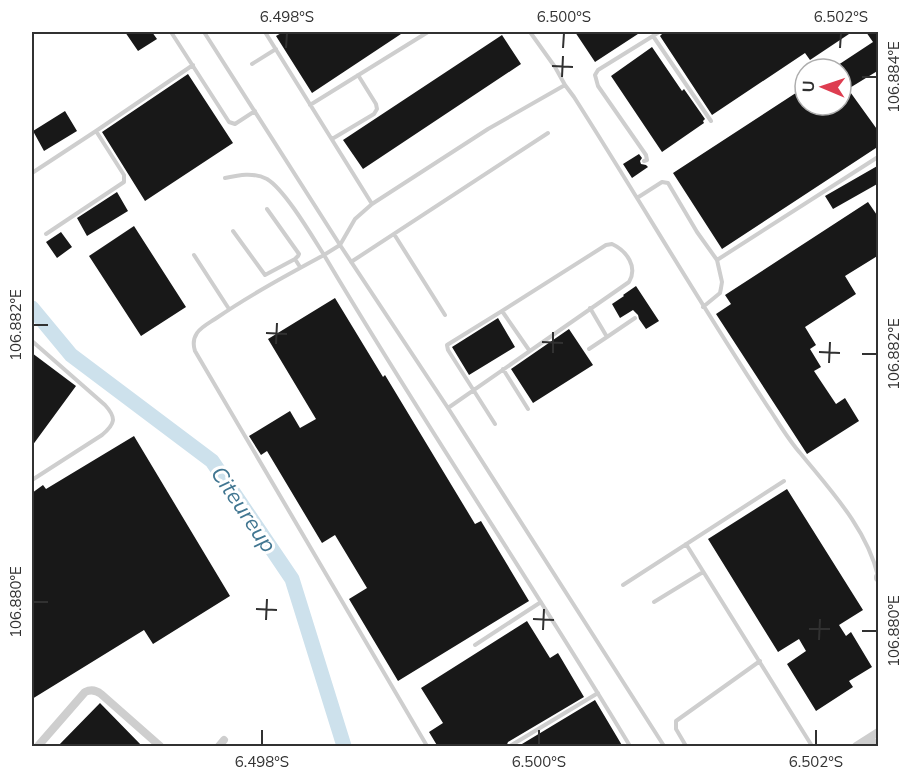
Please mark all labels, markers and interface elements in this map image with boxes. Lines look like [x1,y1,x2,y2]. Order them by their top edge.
text: 6.498°S [260,7,314,26]
text: 6.500°S [537,7,591,26]
text: 6.502°S [814,7,868,26]
text: 106.884°E [884,41,903,113]
north arrow [793,57,853,117]
text: U [798,80,818,93]
text: 106.882°E [6,289,25,361]
text: 106.882°E [884,318,903,390]
water label: Citeureup [205,460,283,558]
text: 106.880°E [6,566,25,638]
text: 106.880°E [884,595,903,667]
text: 6.498°S [235,752,289,771]
text: 6.500°S [512,752,566,771]
text: 6.502°S [789,752,843,771]

